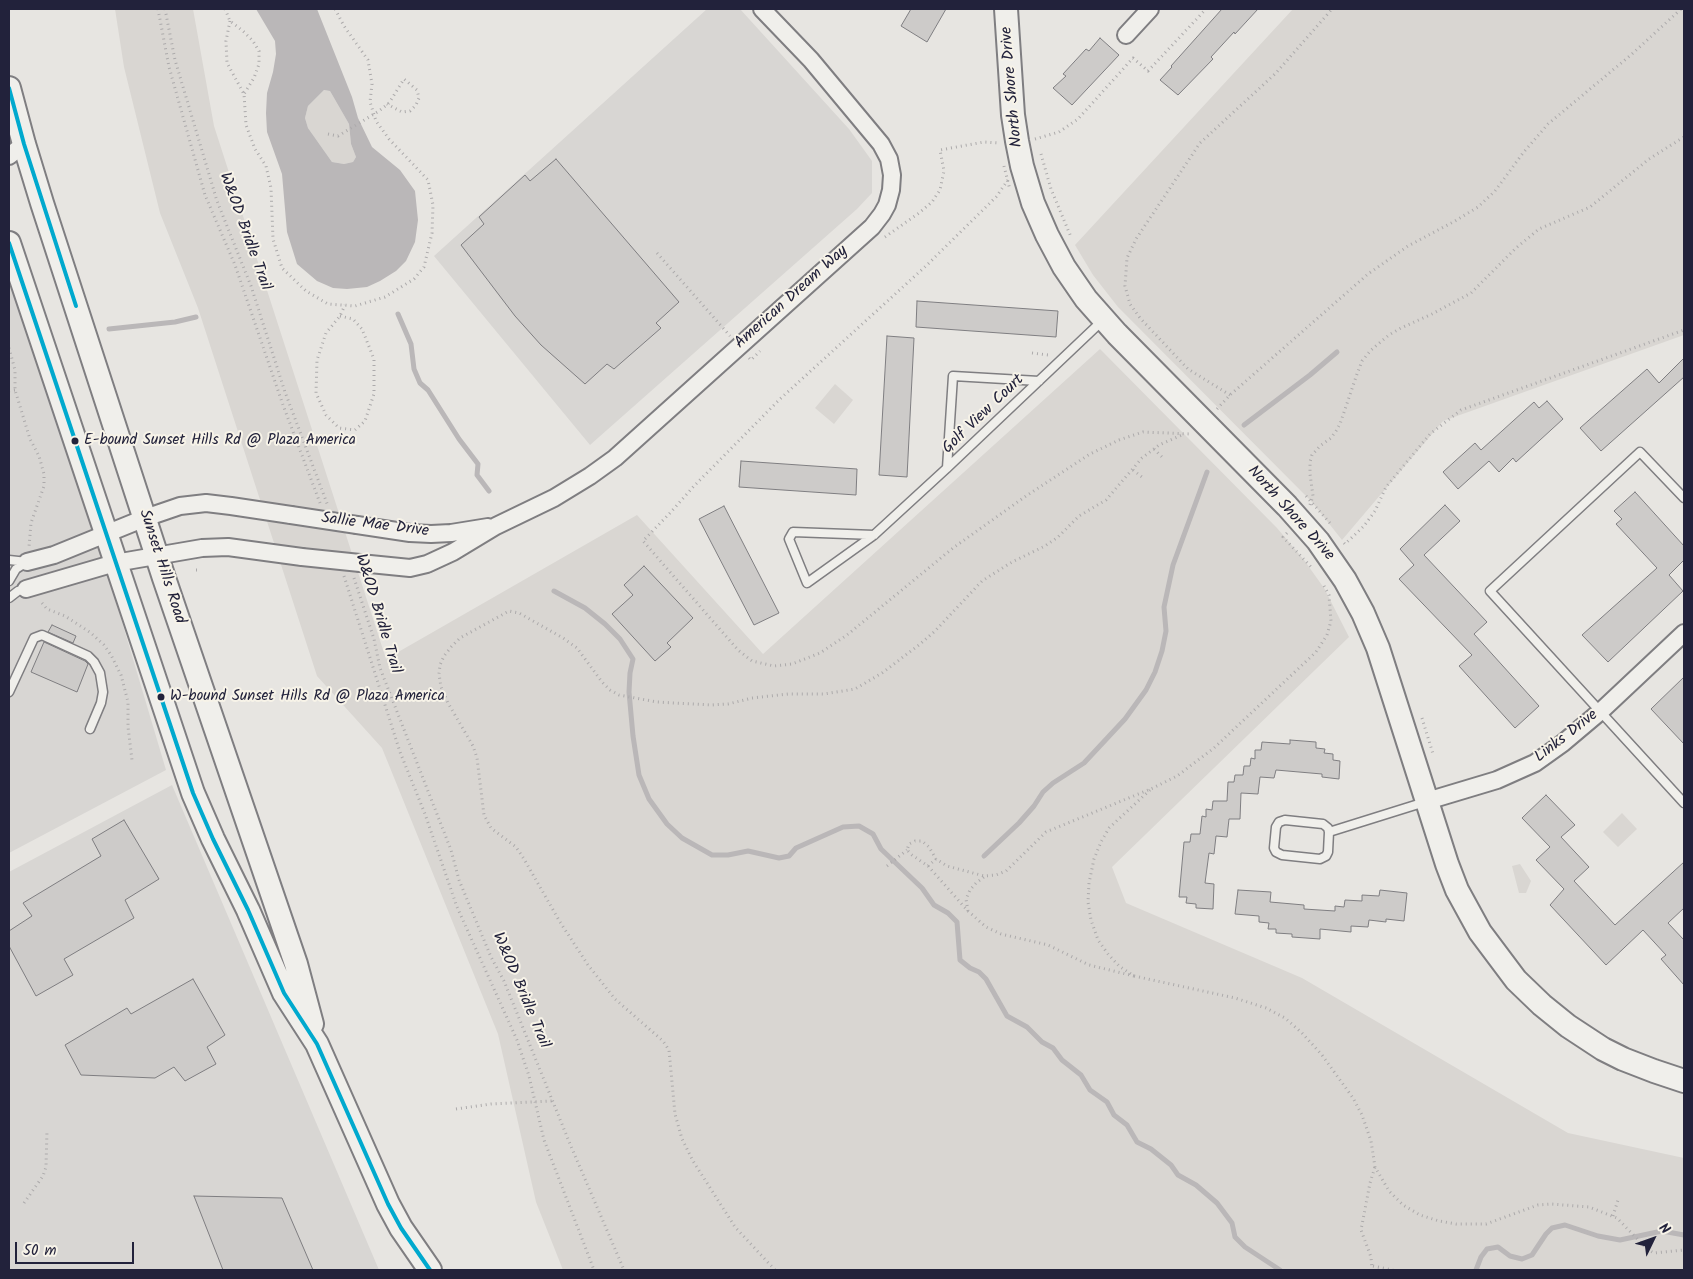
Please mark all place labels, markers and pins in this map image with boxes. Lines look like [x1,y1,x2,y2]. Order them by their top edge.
place label: E-bound Sunset Hills Rd @ Plaza America [84,432,356,450]
marker: E-bound Sunset Hills Rd @ Plaza America [70,436,80,446]
place label: W-bound Sunset Hills Rd @ Plaza America [170,688,445,706]
marker: W-bound Sunset Hills Rd @ Plaza America [156,692,166,702]

